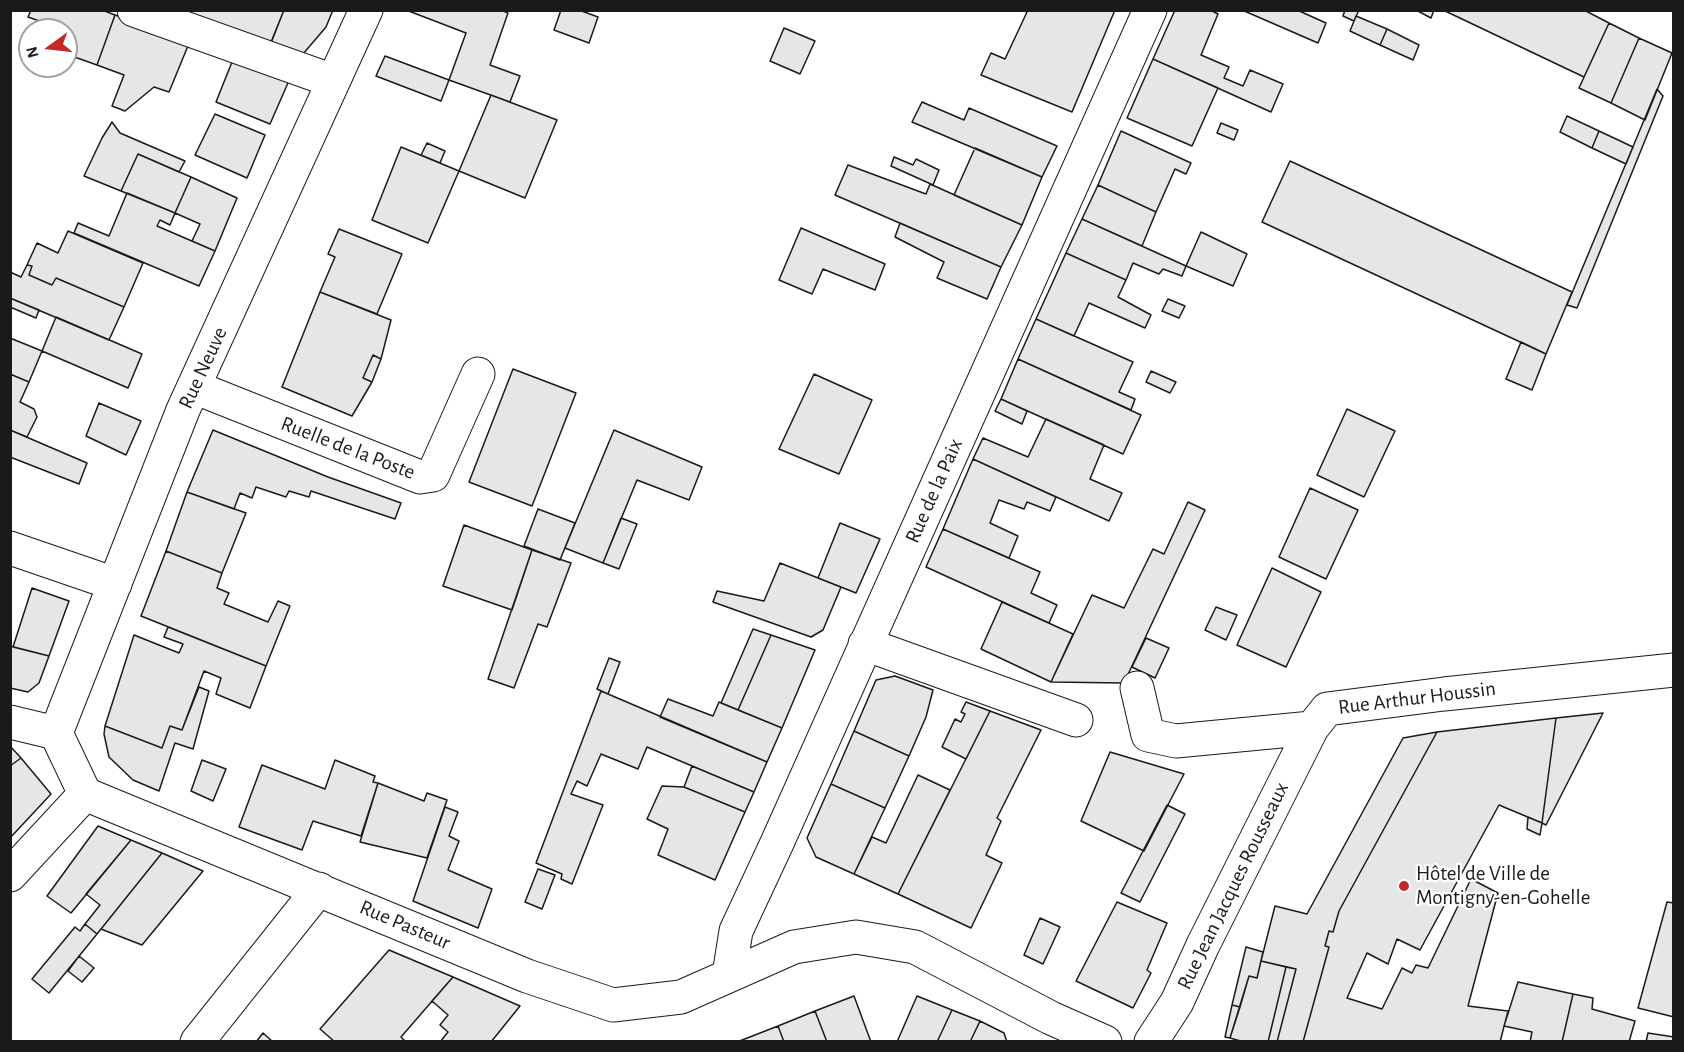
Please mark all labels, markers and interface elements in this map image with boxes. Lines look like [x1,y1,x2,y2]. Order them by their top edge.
north arrow [18,18,78,78]
text: N [23,45,42,60]
street label: Rue Neuve [173,323,233,413]
street label: Ruelle de la Poste [277,411,419,485]
street label: Rue de la Paix [900,435,968,547]
street label: Rue Arthur Houssin [1337,676,1497,720]
street label: Rue Jean Jacques Rousseaux [1172,778,1294,994]
place label: Hôtel de Ville de Montigny-en-Gohelle [1416,861,1590,911]
marker: Hôtel de Ville de Montigny-en-Gohelle [1397,879,1411,893]
street label: Rue Pasteur [356,895,454,955]

